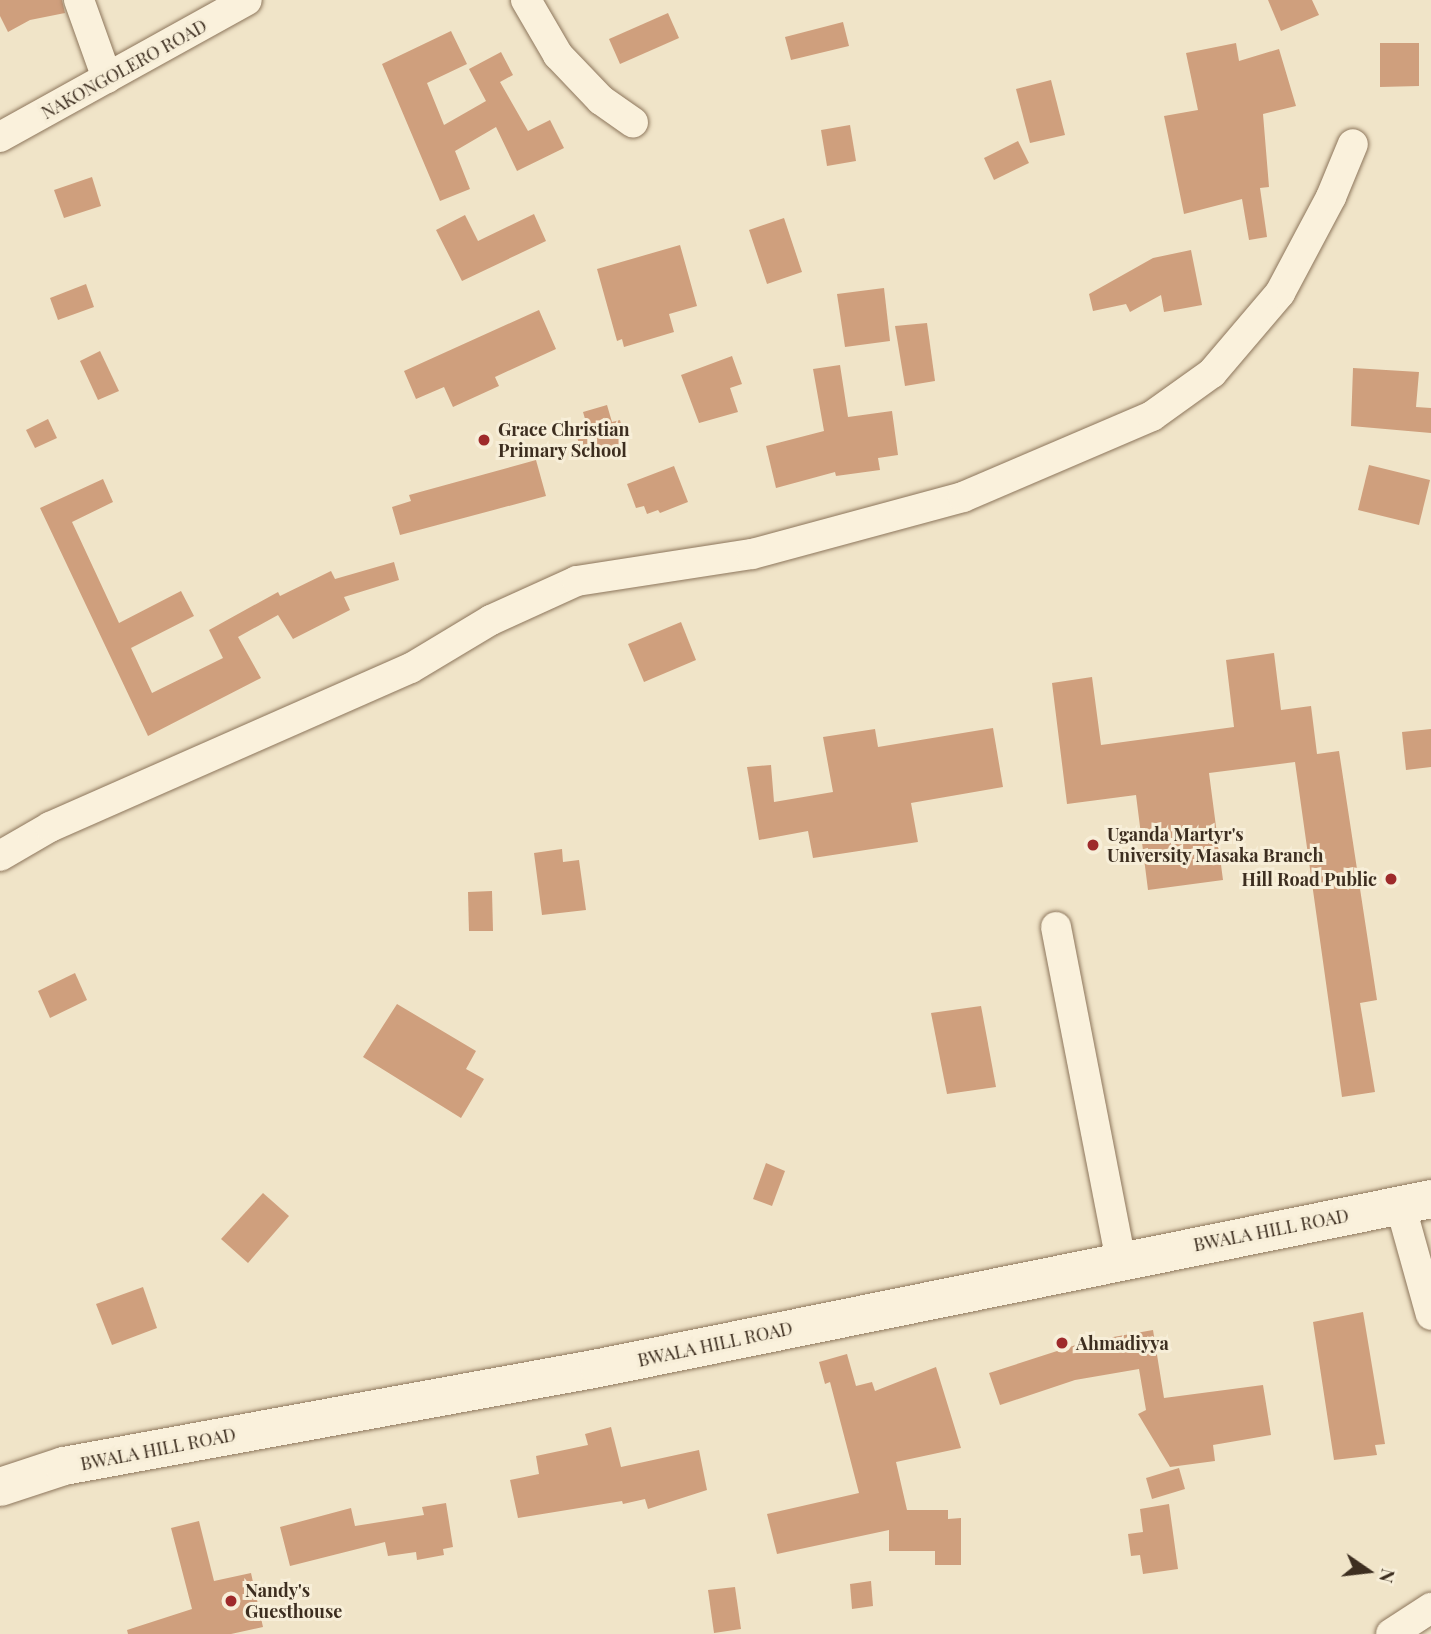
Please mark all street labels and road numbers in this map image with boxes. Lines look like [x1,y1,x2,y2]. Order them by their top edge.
street label: NAKONGOLERO ROAD [37,15,211,123]
street label: BWALA HILL ROAD [1192,1204,1350,1256]
street label: BWALA HILL ROAD [636,1317,794,1371]
street label: BWALA HILL ROAD [79,1423,237,1475]

